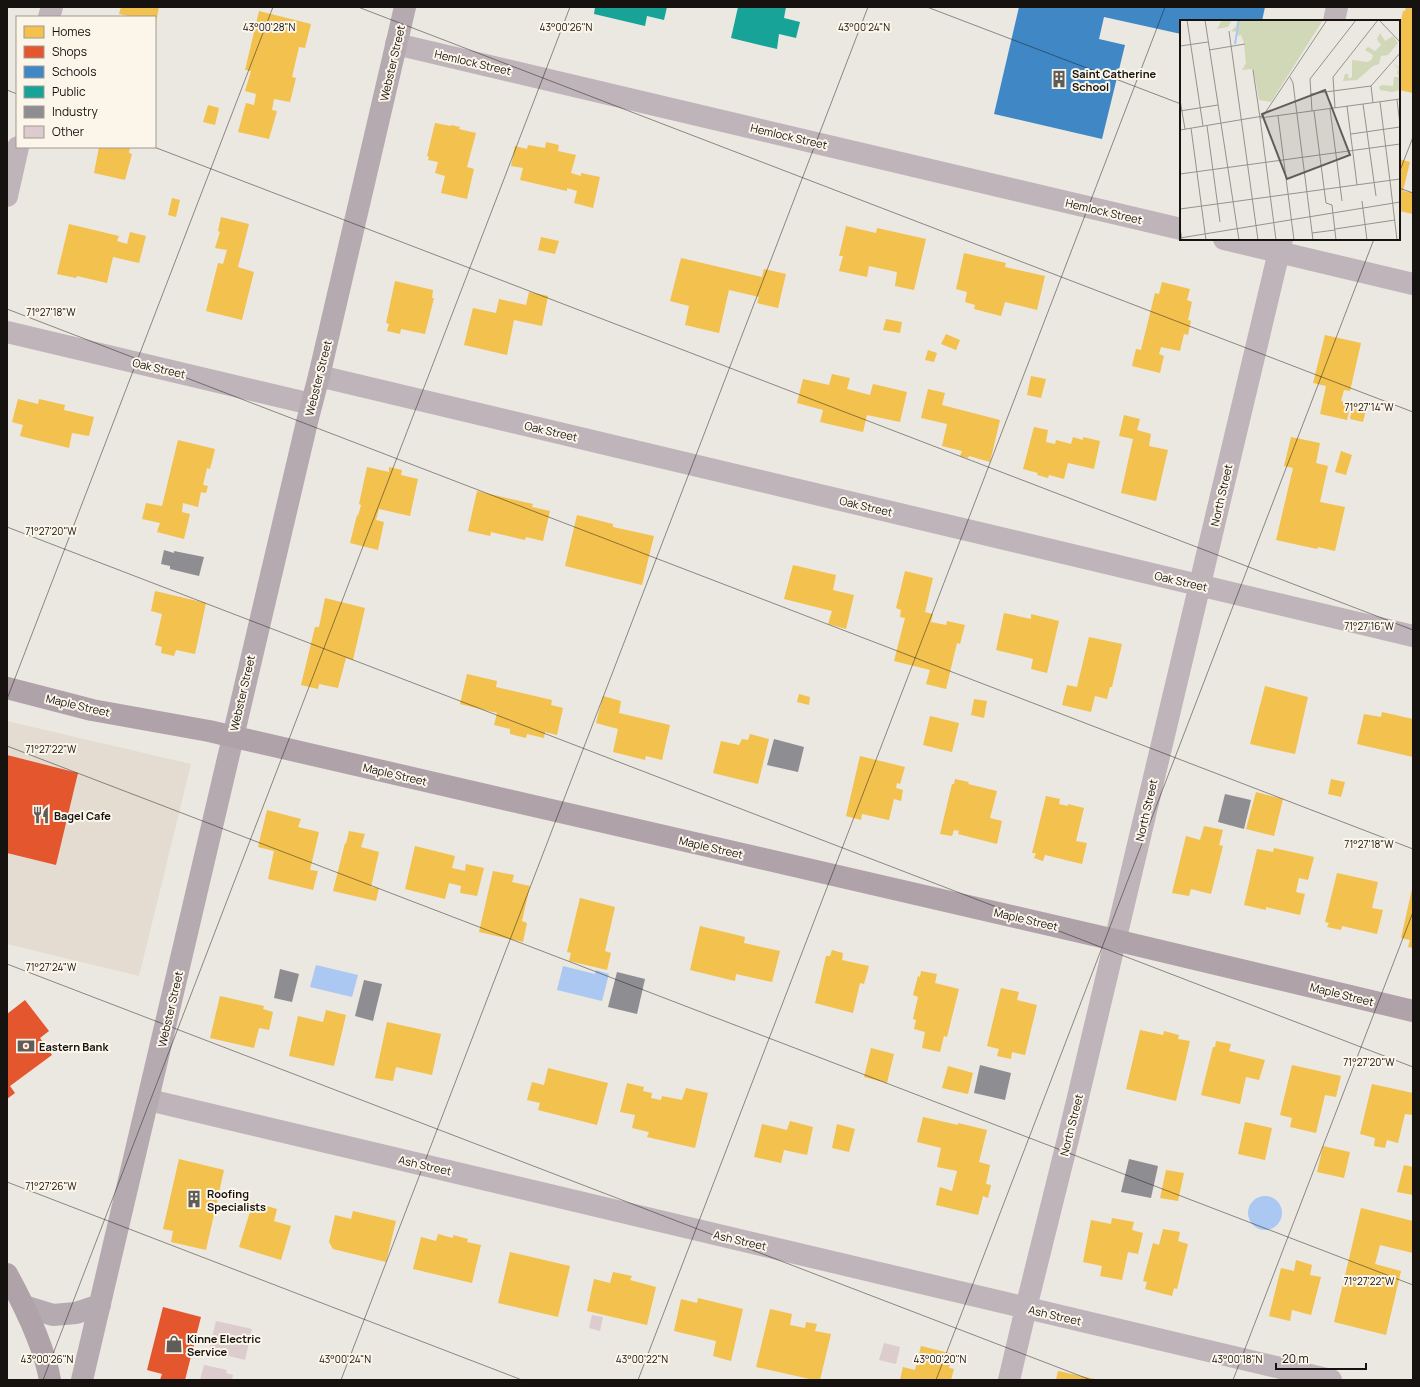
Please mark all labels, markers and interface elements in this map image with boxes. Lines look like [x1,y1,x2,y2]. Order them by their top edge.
legend [16,16,156,148]
text: 43°00'28"N [243,20,295,34]
text: 43°00'26"N [540,20,593,34]
text: 43°00'24"N [838,20,890,34]
inset map [1180,20,1400,240]
text: Homes [52,23,91,40]
street label: Webster Street [376,24,408,102]
text: Shops [52,43,87,60]
street label: Hemlock Street [433,46,513,78]
text: Schools [52,63,96,80]
place label: Saint Catherine School [1072,66,1156,94]
building icon: Saint Catherine School [1049,69,1069,89]
text: Public [52,83,86,100]
text: Industry [52,103,98,120]
street label: Hemlock Street [749,120,829,152]
text: Other [52,123,85,140]
street label: Hemlock Street [1064,195,1144,227]
text: 71°27'18"W [26,305,76,319]
street label: Webster Street [301,339,335,417]
street label: Oak Street [131,355,187,381]
text: 71°27'14"W [1344,400,1394,414]
street label: Oak Street [523,418,579,444]
street label: North Street [1207,462,1235,528]
street label: Oak Street [838,493,894,519]
text: 71°27'20"W [25,524,77,538]
street label: Oak Street [1153,568,1209,594]
text: 71°27'16"W [1344,619,1394,633]
street label: Webster Street [226,654,258,732]
street label: Maple Street [44,690,112,720]
text: 71°27'22"W [26,742,77,756]
street label: Maple Street [361,759,429,789]
street label: North Street [1132,777,1160,843]
restaurant icon: Bagel Cafe [31,805,51,825]
place label: Bagel Cafe [54,808,111,823]
street label: Maple Street [677,832,745,862]
text: 71°27'18"W [1344,837,1394,851]
street label: Maple Street [992,904,1060,934]
text: 71°27'24"W [26,960,77,974]
street label: Webster Street [154,970,186,1048]
street label: Maple Street [1308,979,1376,1009]
bank icon: Eastern Bank [16,1036,36,1056]
place label: Eastern Bank [39,1039,109,1054]
text: 71°27'20"W [1343,1055,1395,1069]
street label: North Street [1056,1092,1086,1158]
street label: Ash Street [397,1152,453,1178]
text: 71°27'26"W [25,1179,77,1193]
place label: Roofing Specialists [207,1186,266,1214]
building icon: Roofing Specialists [184,1189,204,1209]
street label: Ash Street [712,1227,768,1253]
text: 71°27'22"W [1344,1274,1395,1288]
street label: Ash Street [1027,1302,1083,1328]
place label: Kinne Electric Service [187,1331,261,1359]
shop icon: Kinne Electric Service [164,1334,184,1354]
scale bar [1276,1345,1366,1371]
text: 20 m [1282,1350,1309,1367]
text: 43°00'26"N [21,1352,74,1366]
text: 43°00'24"N [319,1352,371,1366]
text: 43°00'22"N [616,1352,668,1366]
text: 43°00'20"N [914,1352,967,1366]
text: 43°00'18"N [1212,1352,1263,1366]

